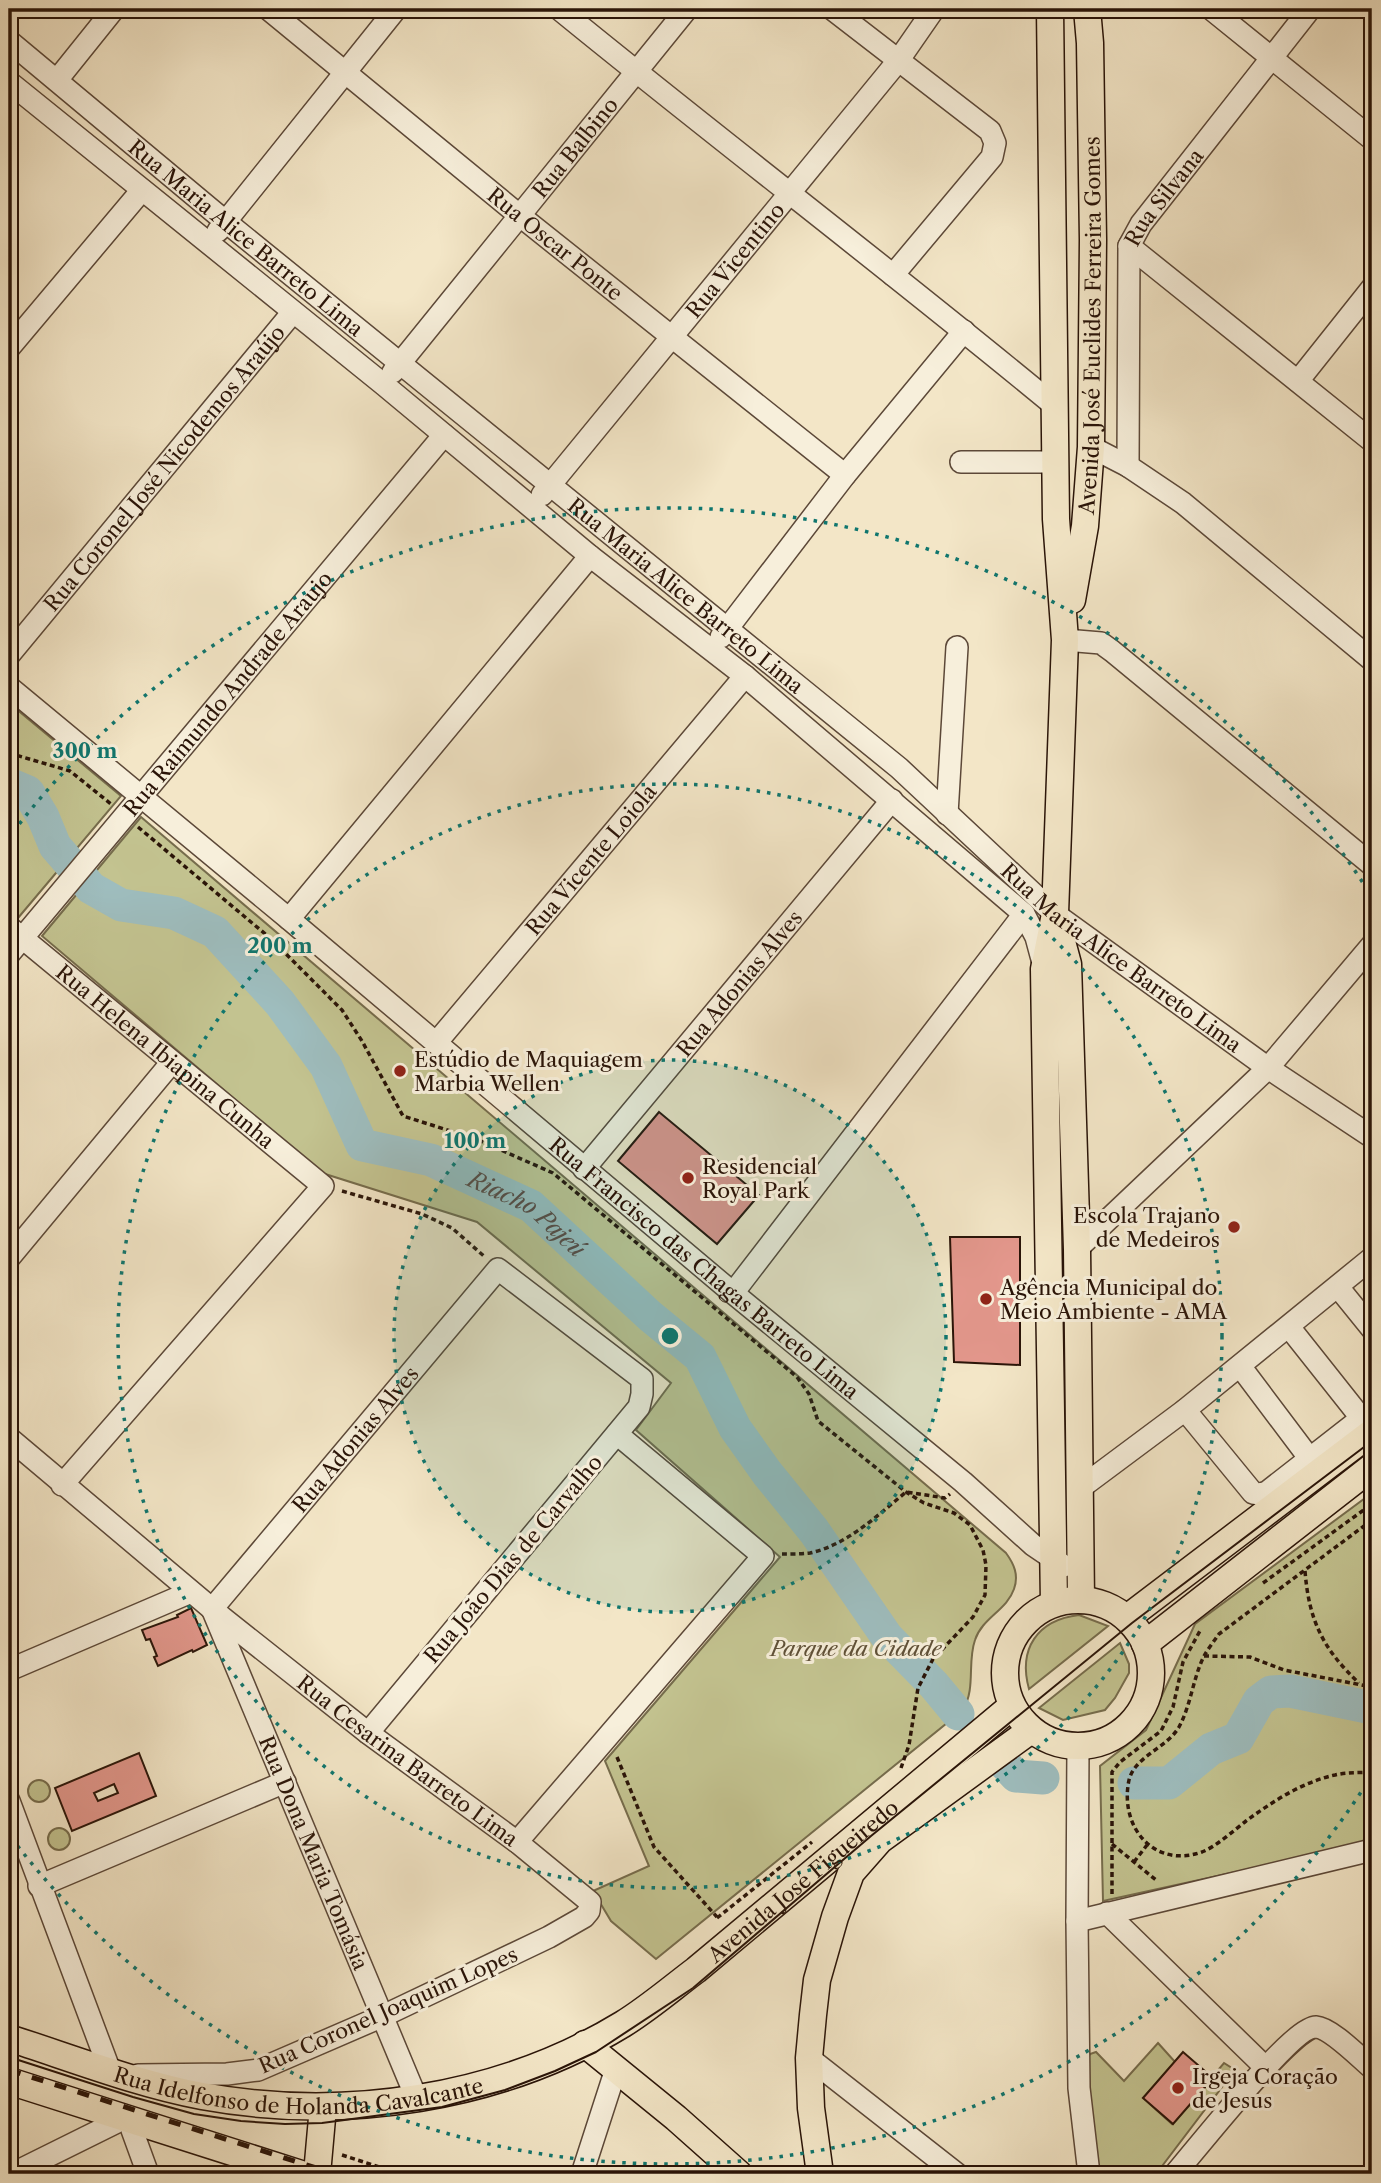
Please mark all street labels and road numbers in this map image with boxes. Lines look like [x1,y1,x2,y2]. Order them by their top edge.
street label: Rua Balbino [527,92,623,203]
street label: Rua Maria Alice Barreto Lima [124,134,369,342]
street label: Avenida José Euclides Ferreira Gomes [1073,136,1106,516]
street label: Rua Silvana [1119,143,1209,250]
street label: Rua Oscar Ponte [483,182,628,305]
street label: Rua Vicentino [680,197,789,323]
street label: Rua Coronel José Nicodemos Araújo [38,320,290,616]
street label: Rua Maria Alice Barreto Lima [563,492,810,699]
street label: Rua Raimundo Andrade Araujo [118,566,337,821]
street label: Rua Vicente Loiola [520,778,662,940]
street label: Rua Maria Alice Barreto Lima [996,858,1247,1058]
street label: Rua Adonias Alves [671,905,807,1061]
street label: Rua Helena Ibiapina Cunha [51,959,280,1154]
street label: Rua Francisco das Chagas Barreto Lima [545,1132,865,1404]
street label: Rua Adonias Alves [287,1361,423,1517]
street label: Rua João Dias de Carvalho [419,1450,607,1668]
street label: Rua Cesarina Barreto Lima [292,1670,524,1852]
street label: Rua Dona Maria Tomásia [254,1732,374,1974]
street label: Avenida José Figueiredo [702,1794,903,1968]
street label: Rua Coronel Joaquim Lopes [255,1941,521,2079]
street label: Rua Idelfonso de Holanda Cavalcante [111,2061,486,2119]

